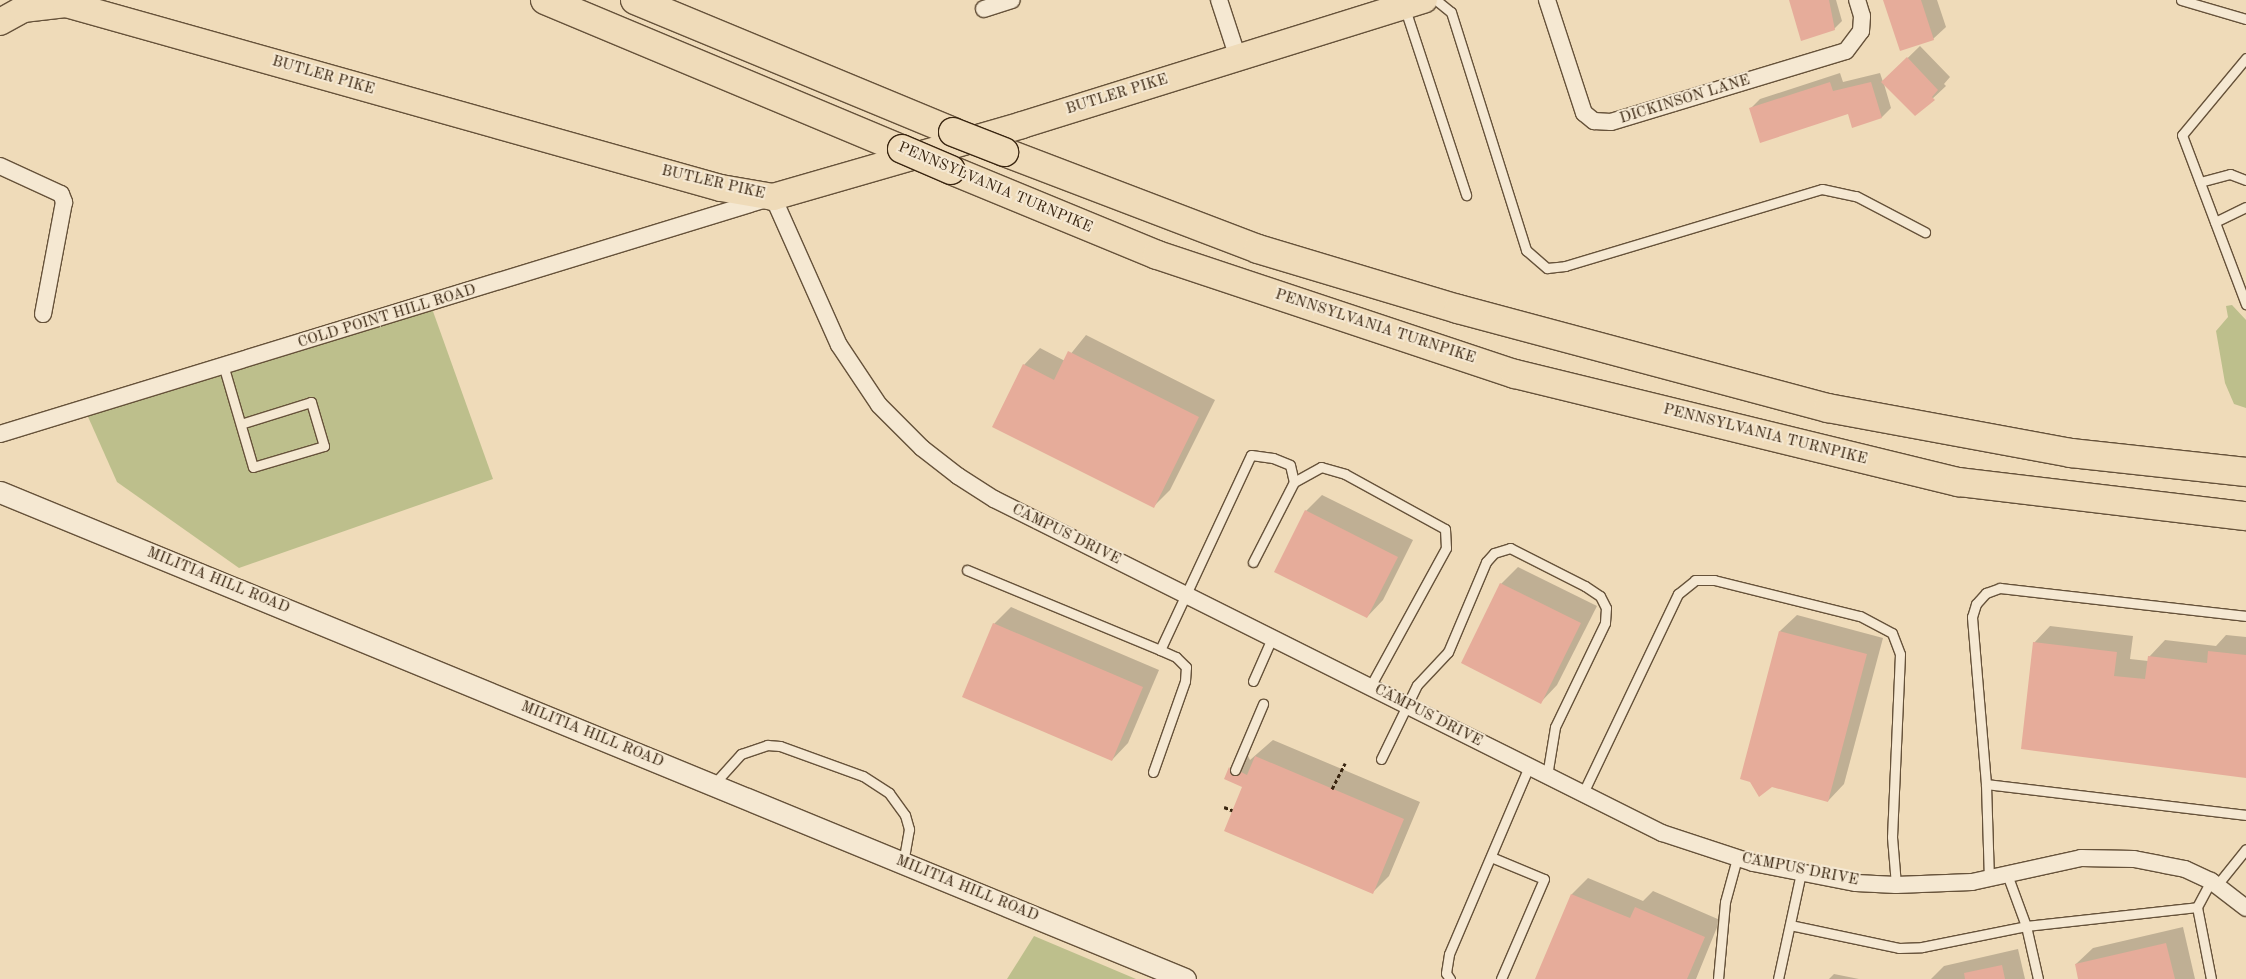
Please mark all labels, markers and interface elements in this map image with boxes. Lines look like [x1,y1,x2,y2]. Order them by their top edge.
street label: BUTLER PIKE [270,53,376,99]
street label: BUTLER PIKE [1064,71,1170,119]
street label: DICKINSON LANE [1618,72,1752,128]
street label: PENNSYLVANIA TURNPIKE [895,139,1095,237]
street label: BUTLER PIKE [660,162,766,204]
street label: COLD POINT HILL ROAD [296,281,478,353]
street label: PENNSYLVANIA TURNPIKE [1273,286,1477,368]
street label: PENNSYLVANIA TURNPIKE [1661,401,1869,469]
street label: CAMPUS DRIVE [1009,501,1123,569]
street label: MILITIA HILL ROAD [144,544,292,618]
street label: CAMPUS DRIVE [1371,681,1485,751]
street label: MILITIA HILL ROAD [518,698,666,772]
street label: CAMPUS DRIVE [1740,850,1860,890]
street label: MILITIA HILL ROAD [893,852,1041,926]

